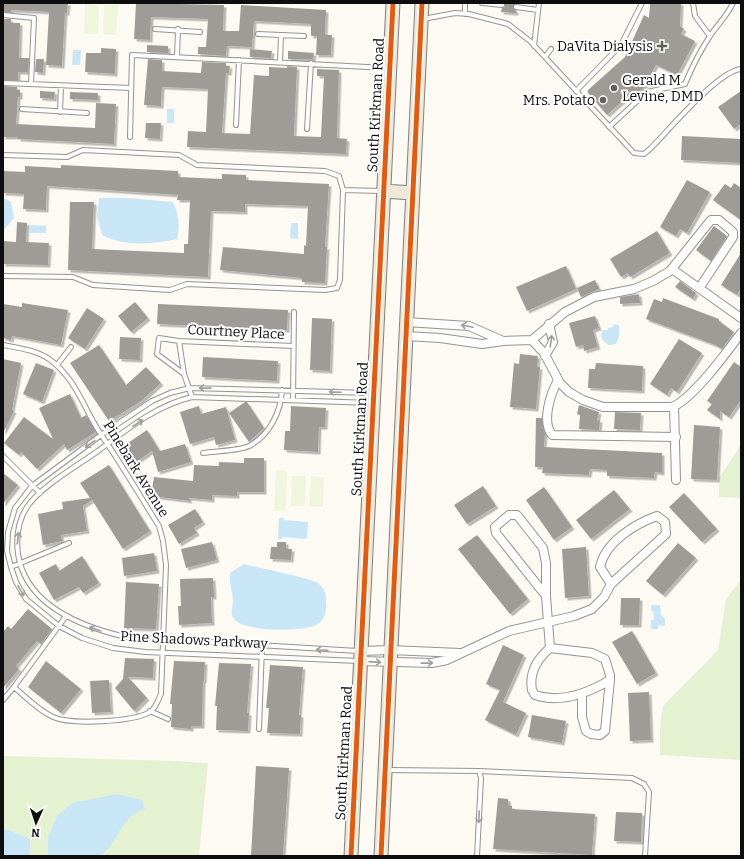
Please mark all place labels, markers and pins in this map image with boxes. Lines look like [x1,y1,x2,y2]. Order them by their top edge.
place label: DaVita Dialysis [557,38,653,55]
marker: DaVita Dialysis [656,40,668,52]
place label: Gerald M Levine, DMD [622,72,703,105]
marker: Gerald M Levine, DMD [609,83,619,93]
place label: Mrs. Potato [523,92,595,109]
marker: Mrs. Potato [598,95,608,105]

